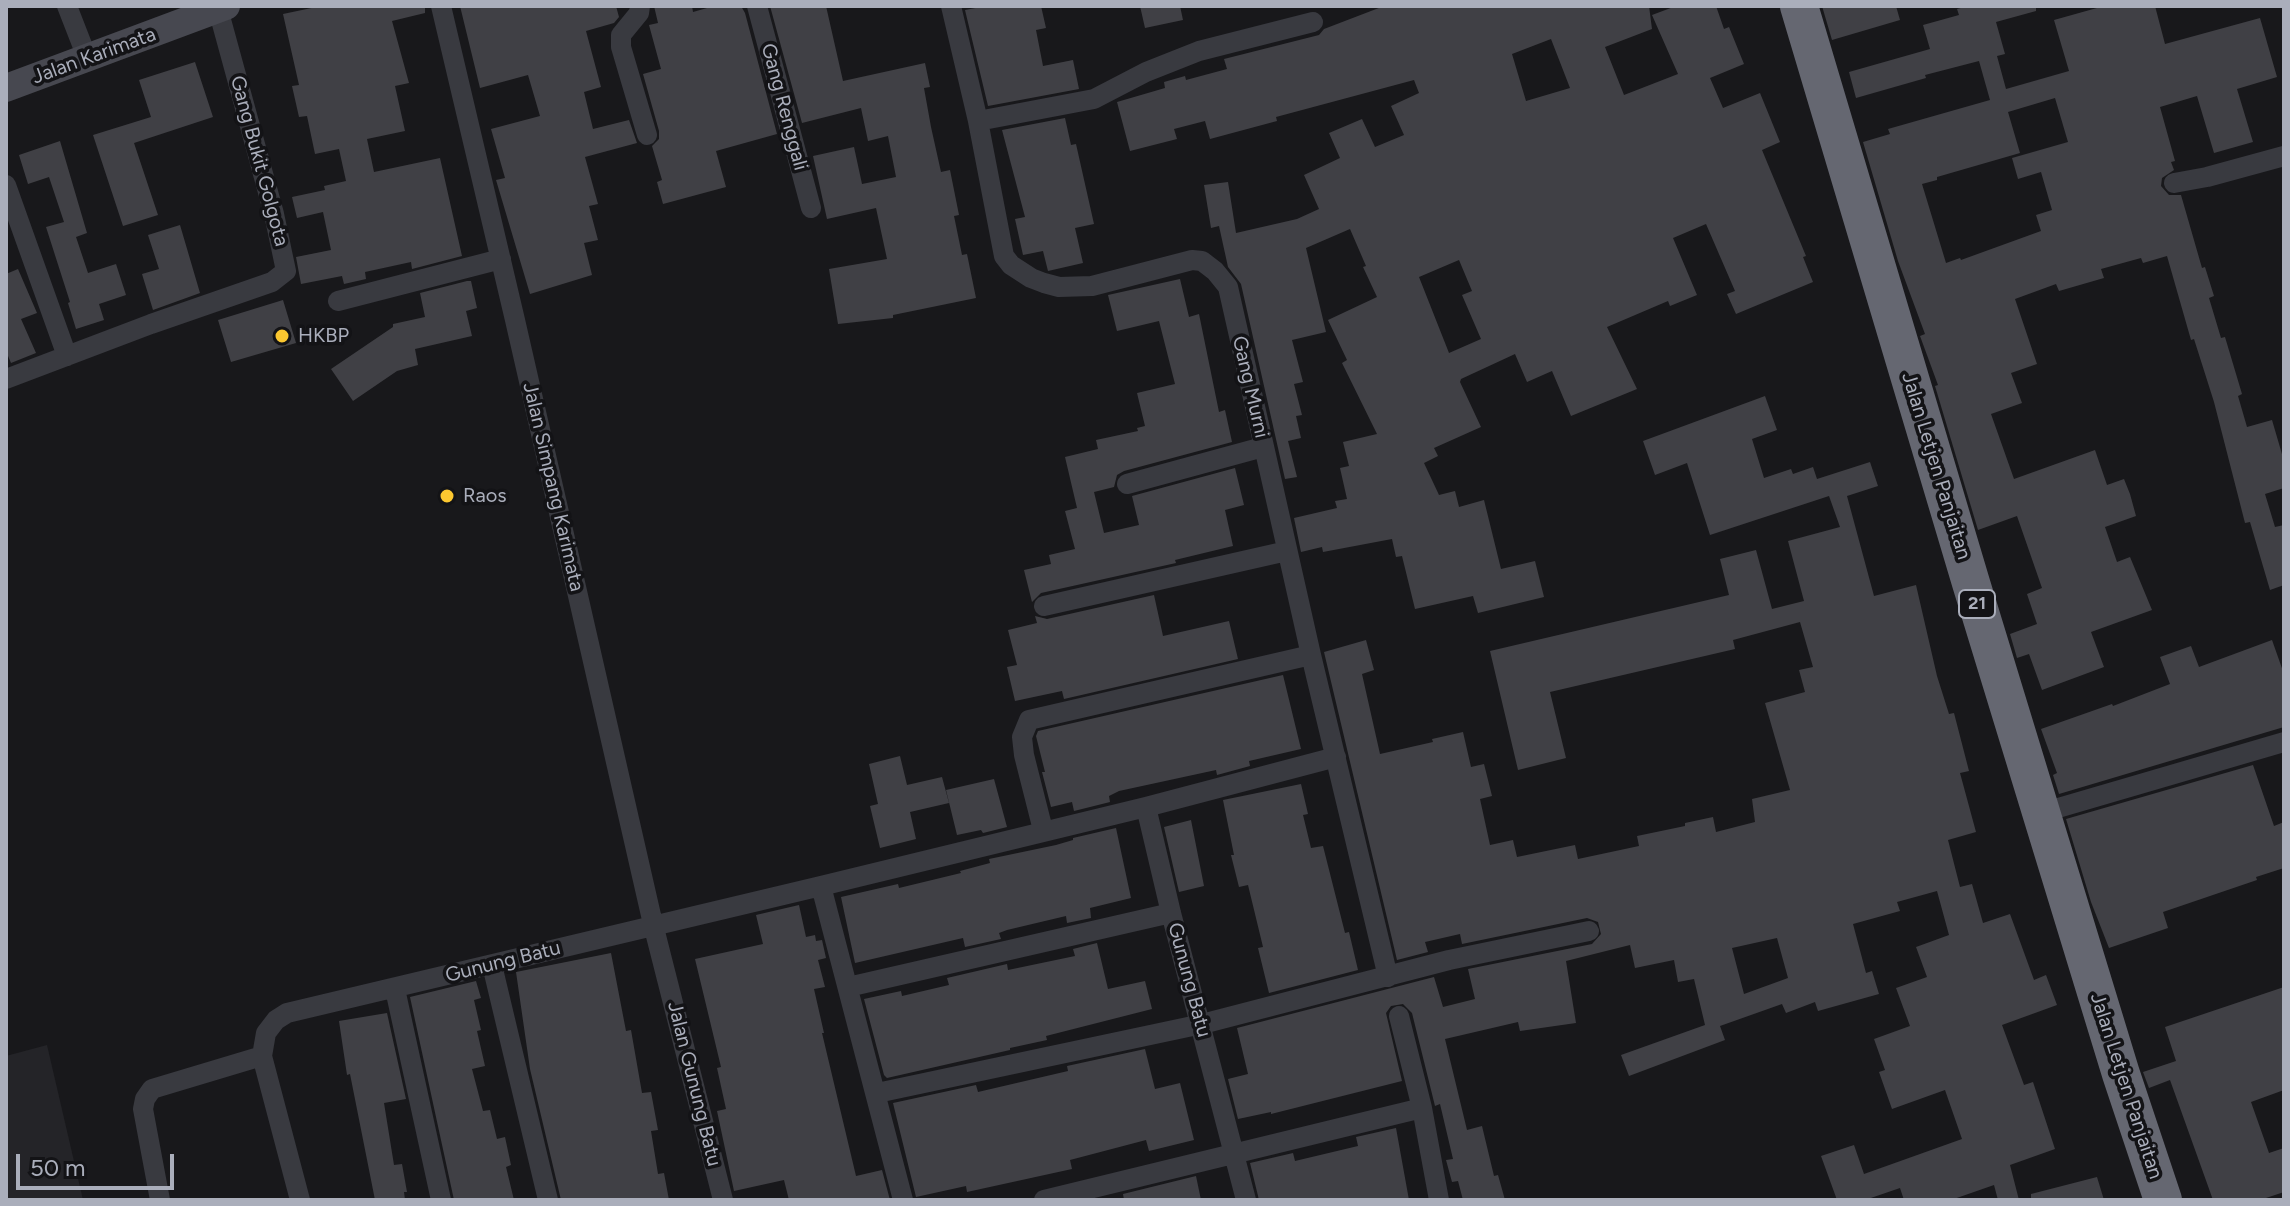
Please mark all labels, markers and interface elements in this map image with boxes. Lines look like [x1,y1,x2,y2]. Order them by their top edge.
street label: Jalan Karimata [29,23,159,89]
street label: Gang Renggali [756,41,812,173]
street label: Gang Bukit Golgota [225,73,293,249]
place label: HKBP [298,324,349,348]
marker: HKBP [273,327,291,345]
street label: Gang Murni [1227,334,1273,440]
street label: Jalan Letjen Panjaitan [1896,370,1976,562]
street label: Jalan Simpang Karimata [517,380,589,594]
place label: Raos [463,484,507,508]
marker: Raos [438,487,456,505]
road number: 21 [1959,590,1995,618]
street label: Gunung Batu [1162,920,1216,1040]
street label: Gunung Batu [443,936,563,988]
street label: Jalan Letjen Panjaitan [2085,990,2167,1182]
street label: Jalan Gunung Batu [662,999,726,1169]
scale bar [20,1138,178,1188]
text: 50 m [30,1153,86,1182]

